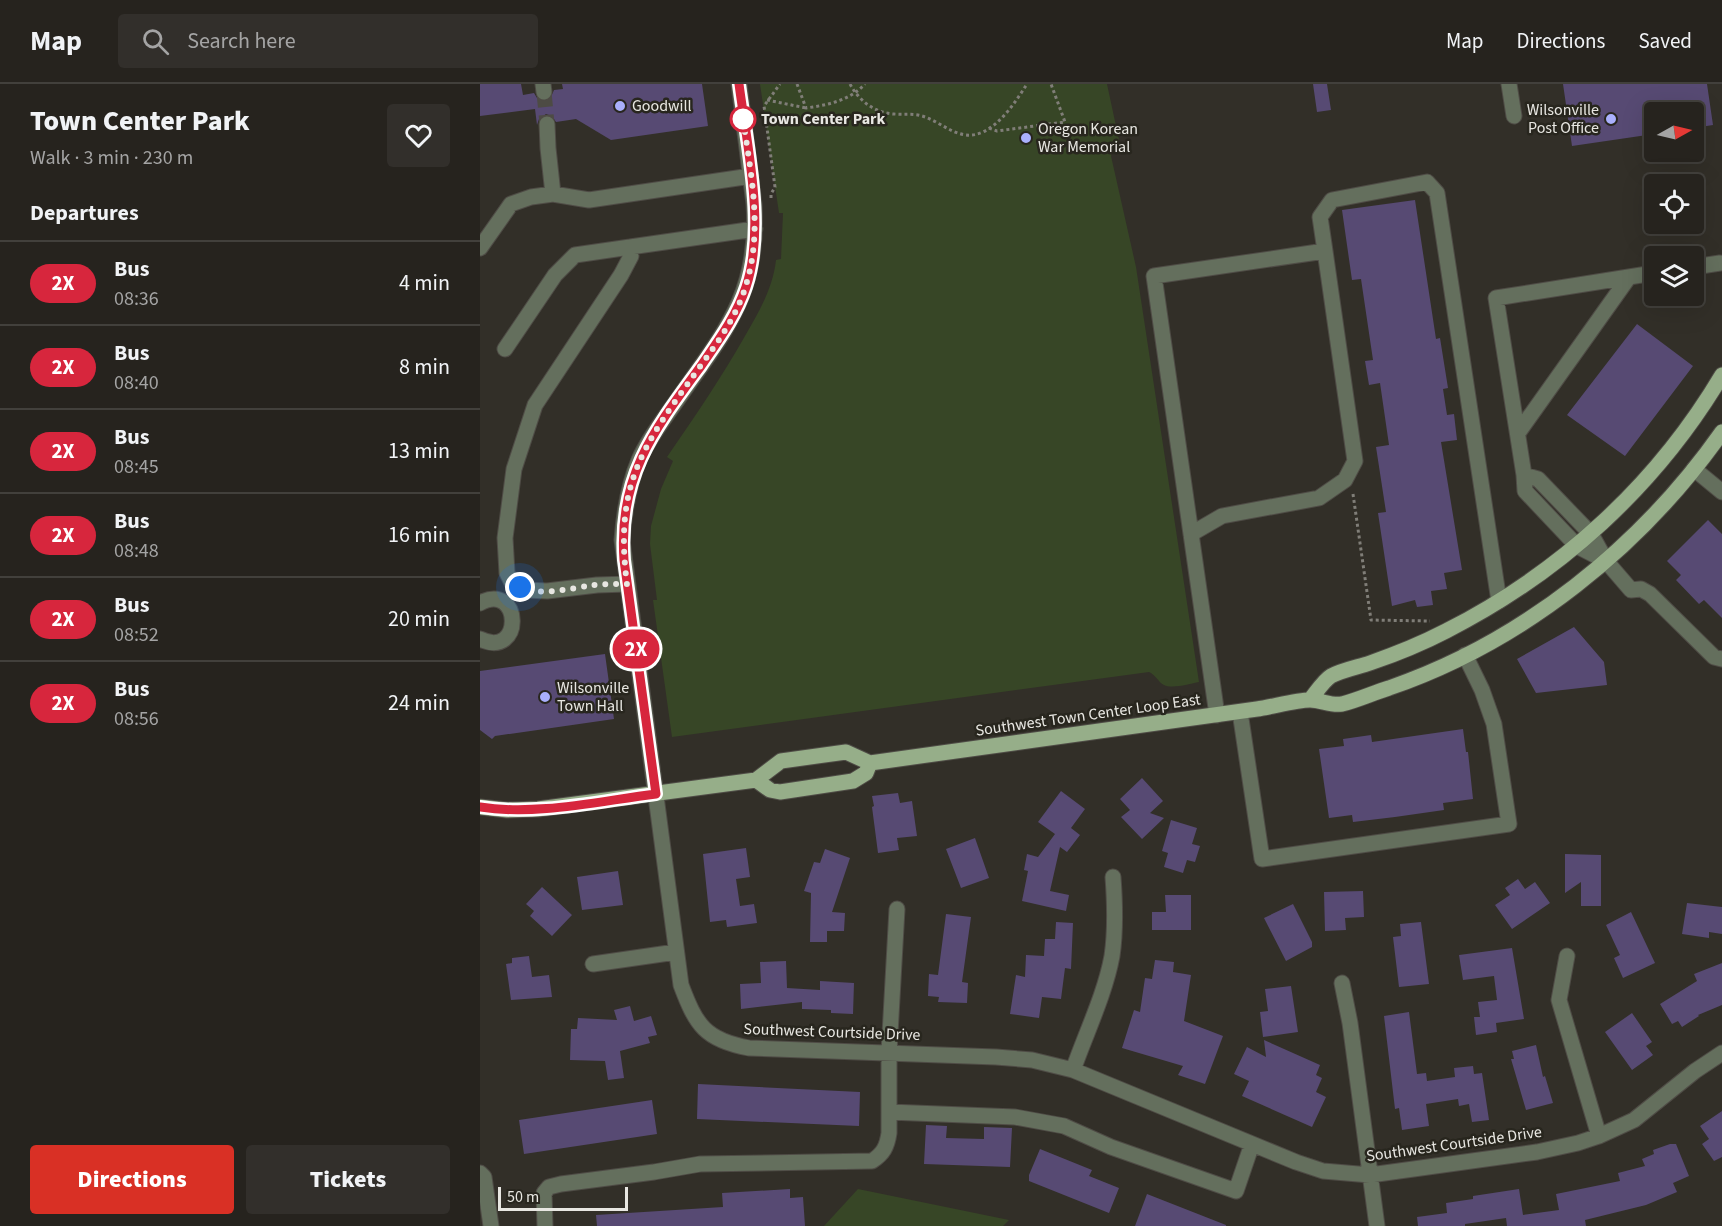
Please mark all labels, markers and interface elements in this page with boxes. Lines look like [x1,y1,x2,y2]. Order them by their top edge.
search box [118,14,538,68]
text: Map [30,21,82,61]
icon: search [139,25,172,58]
text: Search here [187,25,296,57]
text: Map [1446,26,1484,56]
text: Directions [1517,26,1605,56]
text: Saved [1638,26,1692,56]
place label: Goodwill [632,95,692,117]
marker: Goodwill [613,99,627,113]
place label: Wilsonville Post Office [1527,99,1599,139]
text: Town Center Park [30,101,250,141]
north arrow [1644,102,1704,162]
map controls [1644,102,1704,306]
button: heart [387,104,450,167]
marker: Town Center Park [730,106,756,132]
place label: Town Center Park [761,108,885,130]
marker: Wilsonville Post Office [1604,112,1618,126]
place label: Oregon Korean War Memorial [1038,118,1138,158]
marker: Oregon Korean War Memorial [1019,131,1033,145]
text: Walk · 3 min · 230 m [30,144,193,172]
button: locate [1644,174,1704,234]
text: Departures [30,197,139,229]
button: layers [1644,246,1704,306]
text: Bus [114,253,150,285]
text: 4 min [399,267,450,299]
text: 2X [52,268,75,298]
text: 08:36 [114,285,159,313]
text: Bus [114,337,150,369]
text: 8 min [399,351,450,383]
text: 2X [52,352,75,382]
text: 08:40 [114,369,159,397]
text: Bus [114,421,150,453]
text: 13 min [388,435,450,467]
text: 2X [52,436,75,466]
text: 08:45 [114,453,159,481]
text: Bus [114,505,150,537]
text: 16 min [388,519,450,551]
text: 2X [52,520,75,550]
text: 08:48 [114,537,159,565]
your location [505,572,535,602]
text: Bus [114,589,150,621]
text: 20 min [388,603,450,635]
text: 2X [52,604,75,634]
text: 08:52 [114,621,159,649]
line badge: 2X [609,630,663,668]
text: 2X [625,634,648,664]
text: Bus [114,673,150,705]
place label: Wilsonville Town Hall [557,677,629,717]
text: 24 min [388,687,450,719]
text: 2X [52,688,75,718]
street label: Southwest Town Center Loop East [974,688,1203,742]
marker: Wilsonville Town Hall [538,690,552,704]
text: 08:56 [114,705,159,733]
street label: Southwest Courtside Drive [743,1018,921,1046]
street label: Southwest Courtside Drive [1365,1121,1543,1167]
button: Directions [30,1145,234,1214]
button: Tickets [246,1145,450,1214]
scale bar [498,1184,628,1212]
text: 50 m [507,1186,539,1208]

